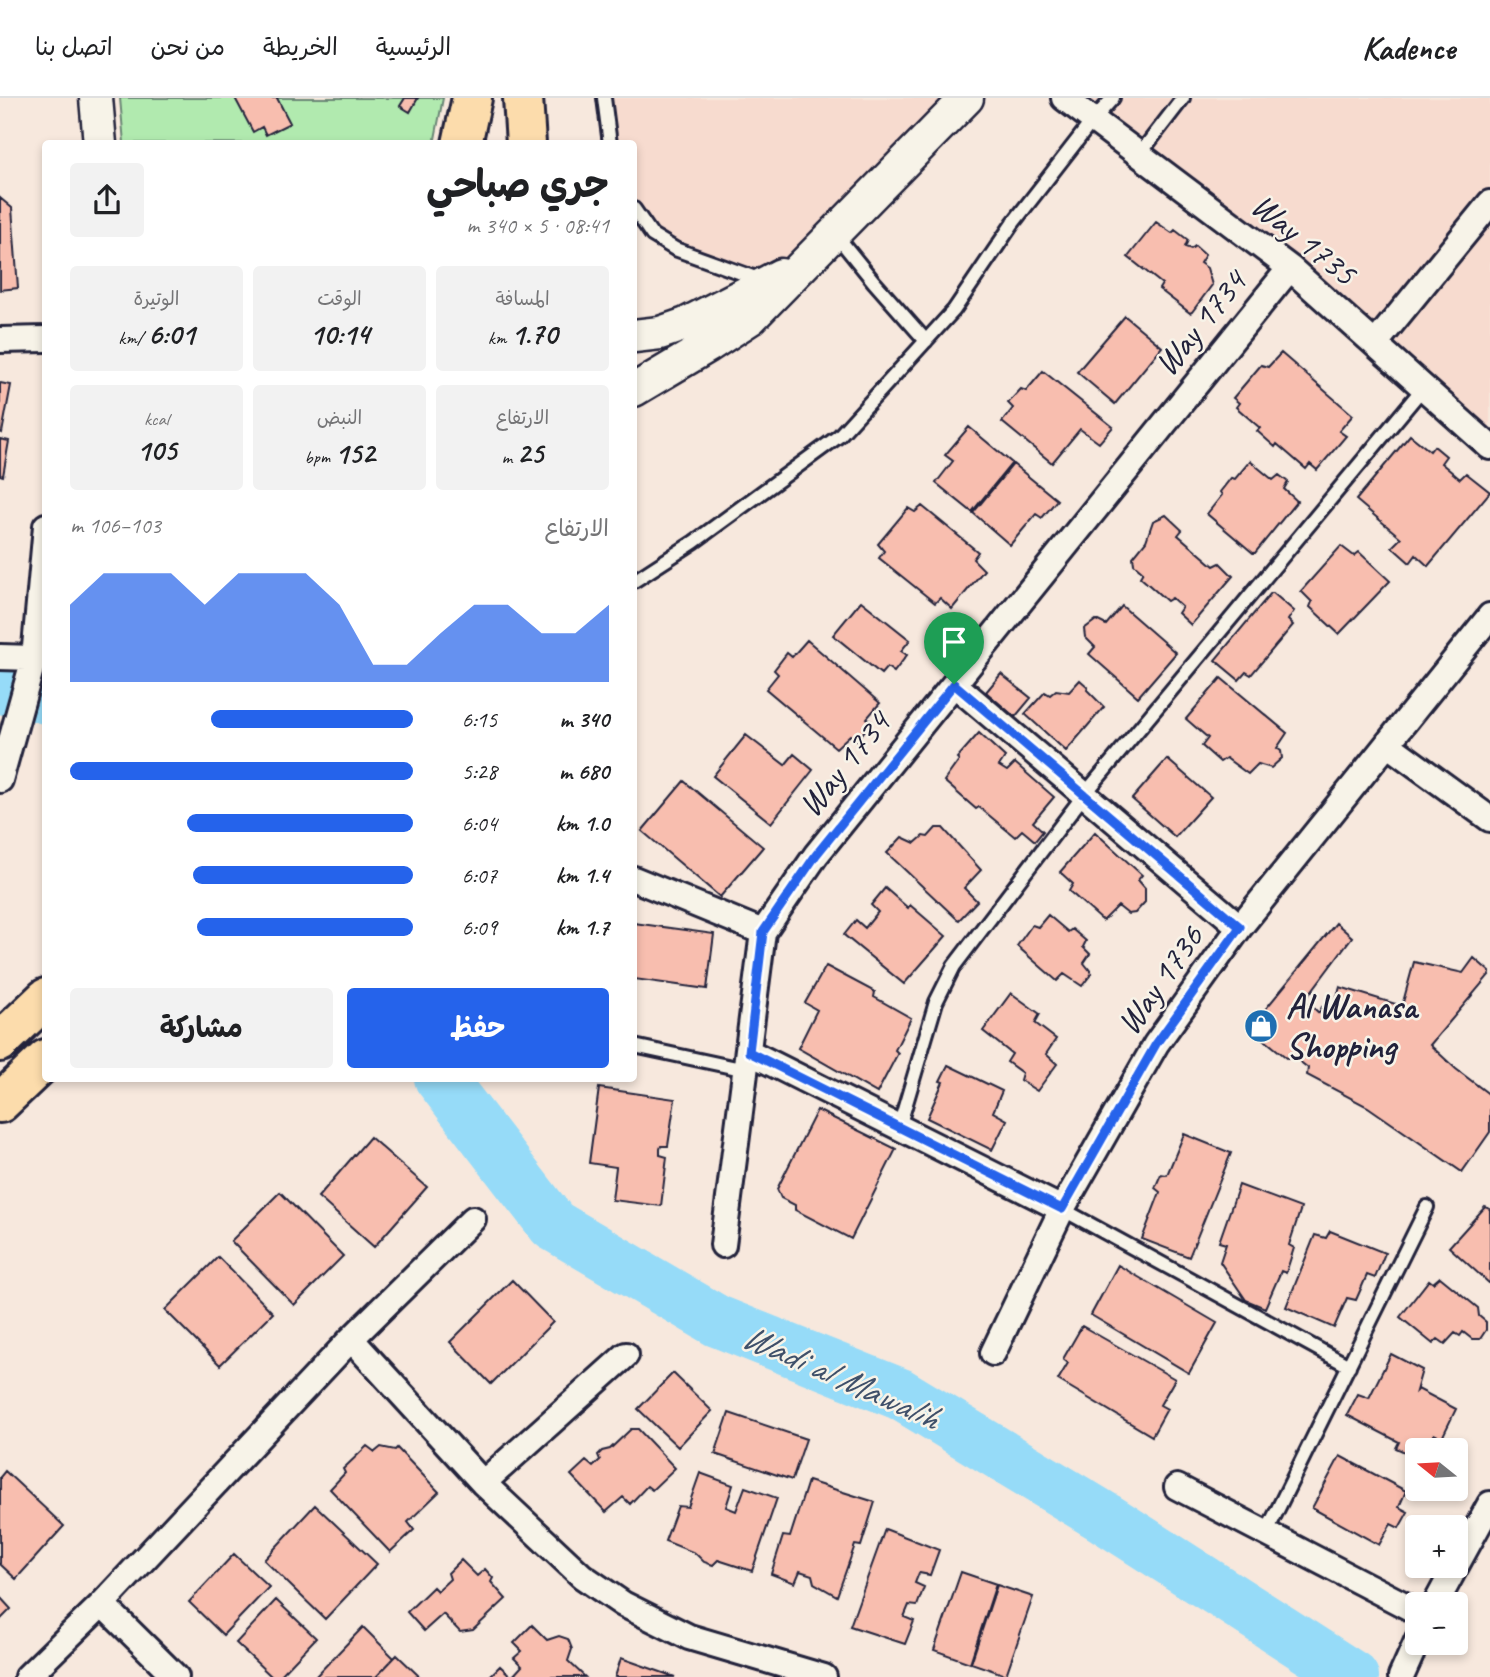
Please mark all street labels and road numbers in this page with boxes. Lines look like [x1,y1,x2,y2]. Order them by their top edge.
street label: Way 1735 [1242,183,1368,297]
street label: Way 1734 [1144,258,1258,385]
street label: Way 1734 [788,699,902,826]
street label: Way 1736 [1106,916,1214,1043]

